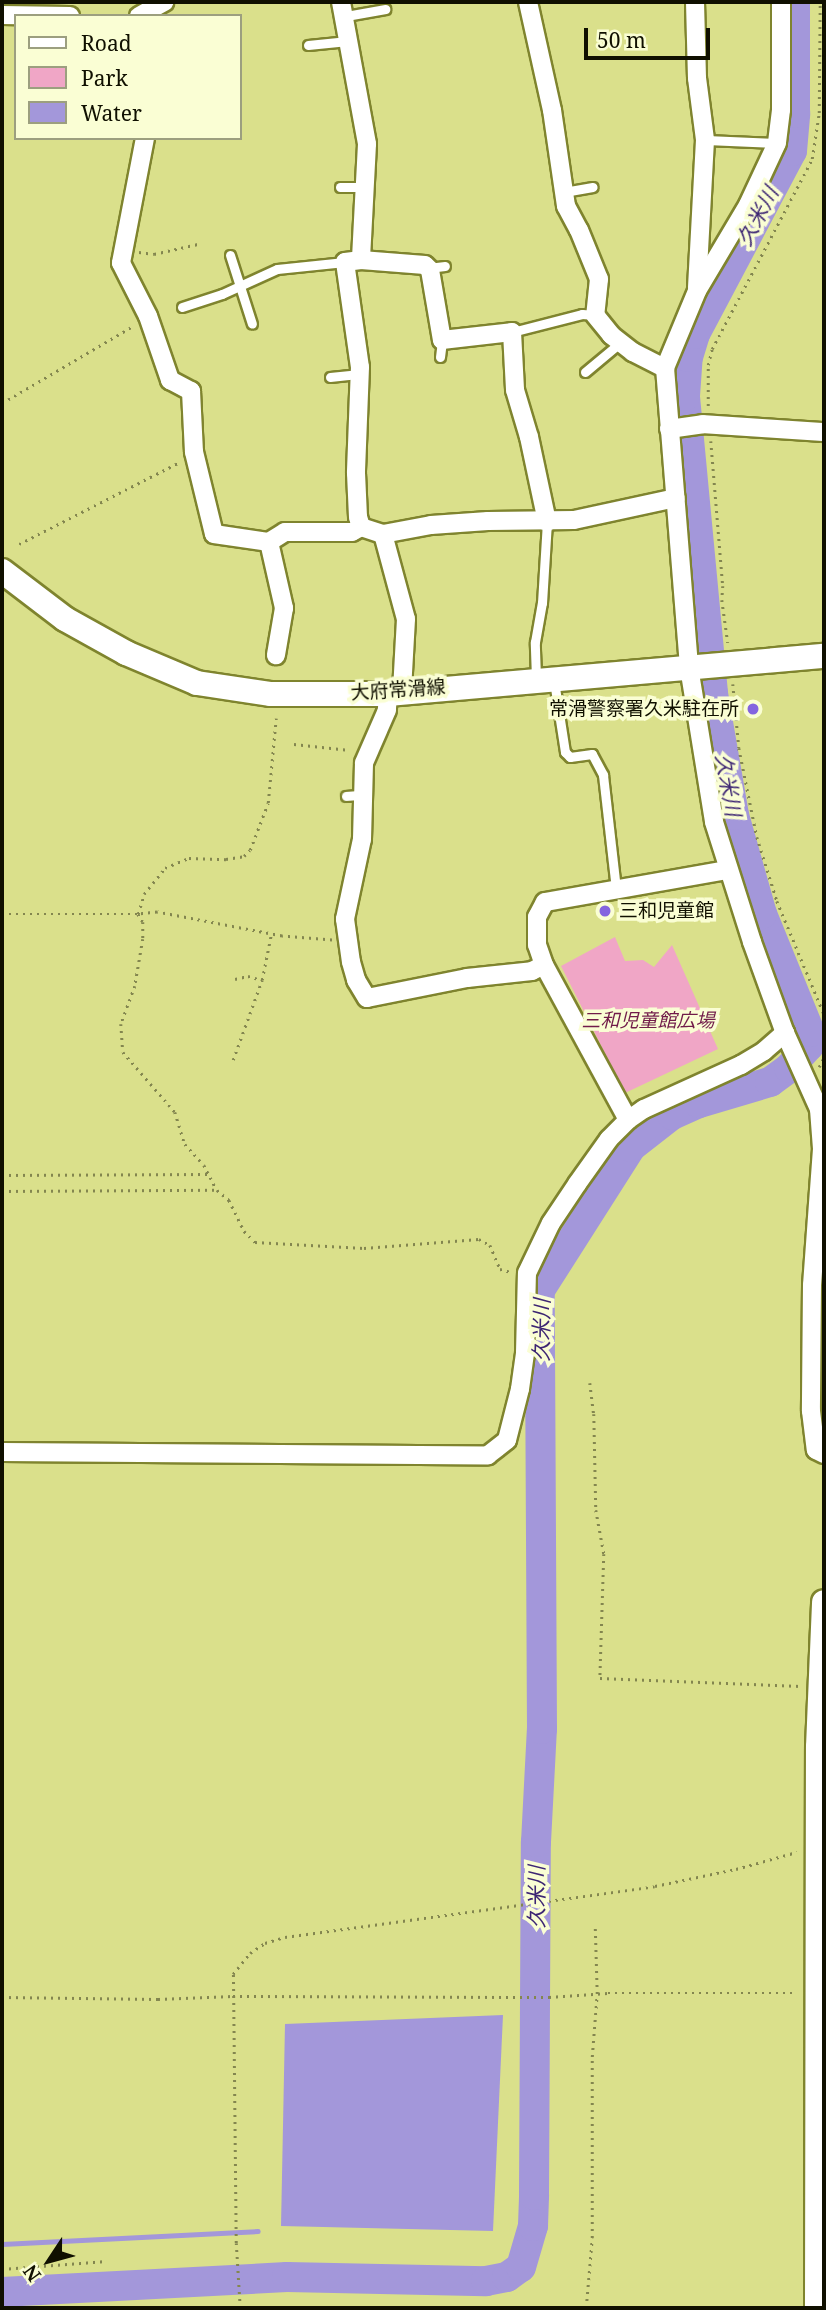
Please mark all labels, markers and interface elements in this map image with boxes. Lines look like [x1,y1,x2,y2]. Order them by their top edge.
legend [14,14,242,140]
scale bar [588,14,714,58]
text: 50 m [597,26,646,54]
text: Road [81,29,132,57]
text: Park [81,64,128,92]
text: Water [81,99,142,127]
water label: 久米川 [731,182,783,250]
street label: 大府常滑線 [350,675,446,705]
place label: 常滑警察署久米駐在所 [549,698,739,720]
marker: 常滑警察署久米駐在所 [745,701,761,717]
water label: 久米川 [711,752,747,818]
place label: 三和児童館 [619,900,714,922]
marker: 三和児童館 [597,903,613,919]
park label: 三和児童館広場 [582,1010,714,1032]
water label: 久米川 [528,1298,554,1362]
water label: 久米川 [523,1866,549,1928]
north arrow [14,2226,84,2296]
text: N [17,2260,47,2287]

